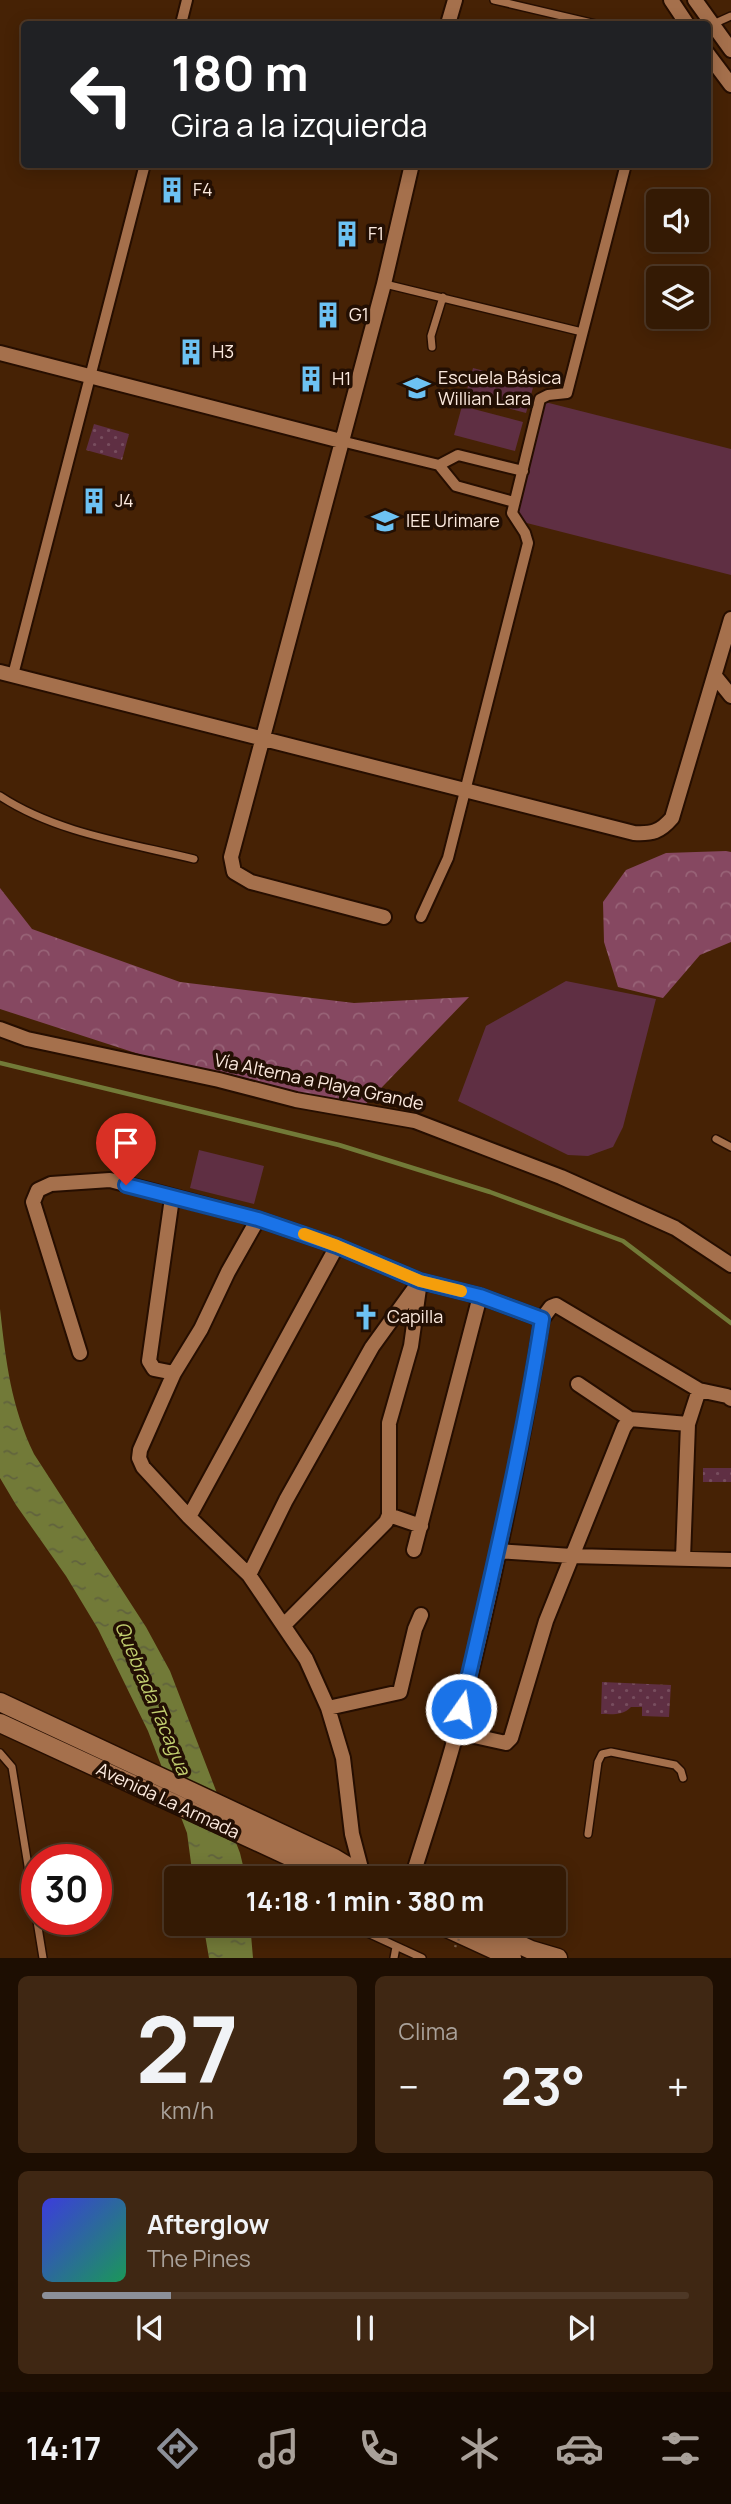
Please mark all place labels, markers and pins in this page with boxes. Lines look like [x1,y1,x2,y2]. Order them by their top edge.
building icon: F4 [157,175,187,205]
place label: F4 [193,177,213,201]
building icon: F1 [332,219,362,249]
place label: F1 [368,221,384,245]
building icon: G1 [313,300,343,330]
place label: G1 [349,302,369,326]
building icon: H3 [176,337,206,367]
place label: H3 [212,339,234,363]
building icon: H1 [296,364,326,394]
place label: Escuela Básica Willian Lara [438,365,561,410]
place label: H1 [332,366,351,390]
school or university icon: Escuela Básica Willian Lara [402,373,432,403]
building icon: J4 [79,486,109,516]
place label: J4 [115,488,134,512]
school or university icon: IEE Urimare [370,506,400,536]
place label: IEE Urimare [406,508,500,532]
pin [96,1113,156,1185]
church icon: Capilla [351,1302,381,1332]
place label: Capilla [387,1304,443,1328]

